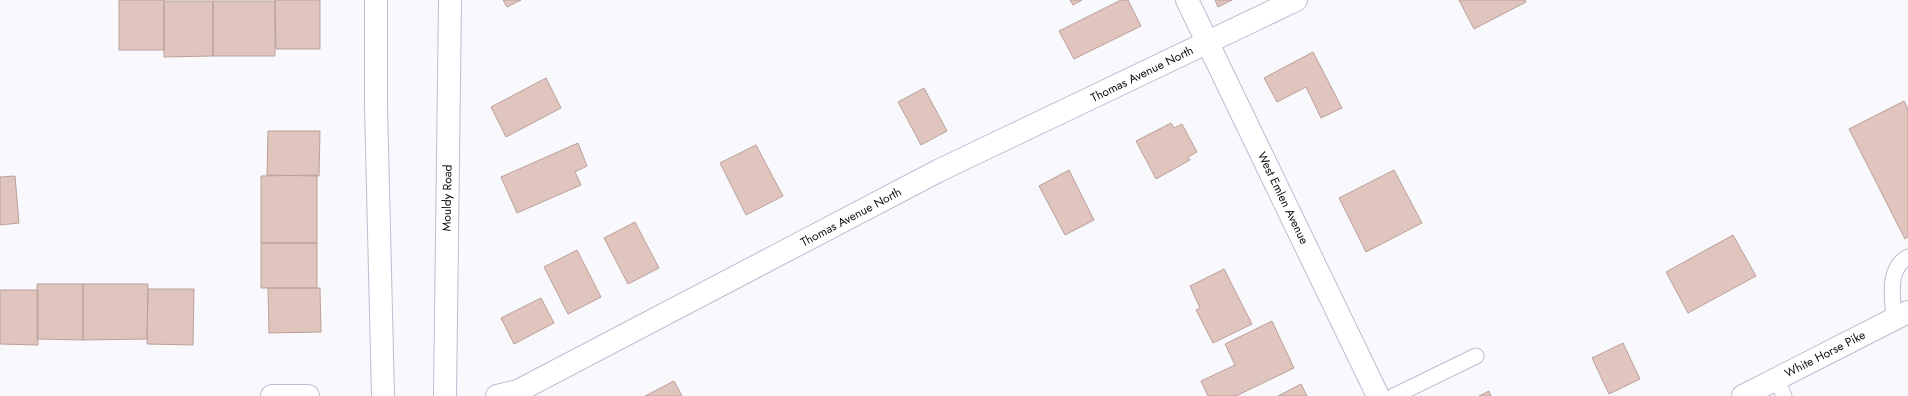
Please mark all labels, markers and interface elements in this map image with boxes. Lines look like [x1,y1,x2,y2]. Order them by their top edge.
street label: Thomas Avenue North [1088,41,1196,107]
street label: West Emlen Avenue [1253,149,1313,247]
street label: Mouldy Road [437,164,457,232]
street label: Thomas Avenue North [797,183,905,251]
street label: White Horse Pike [1781,326,1869,382]

